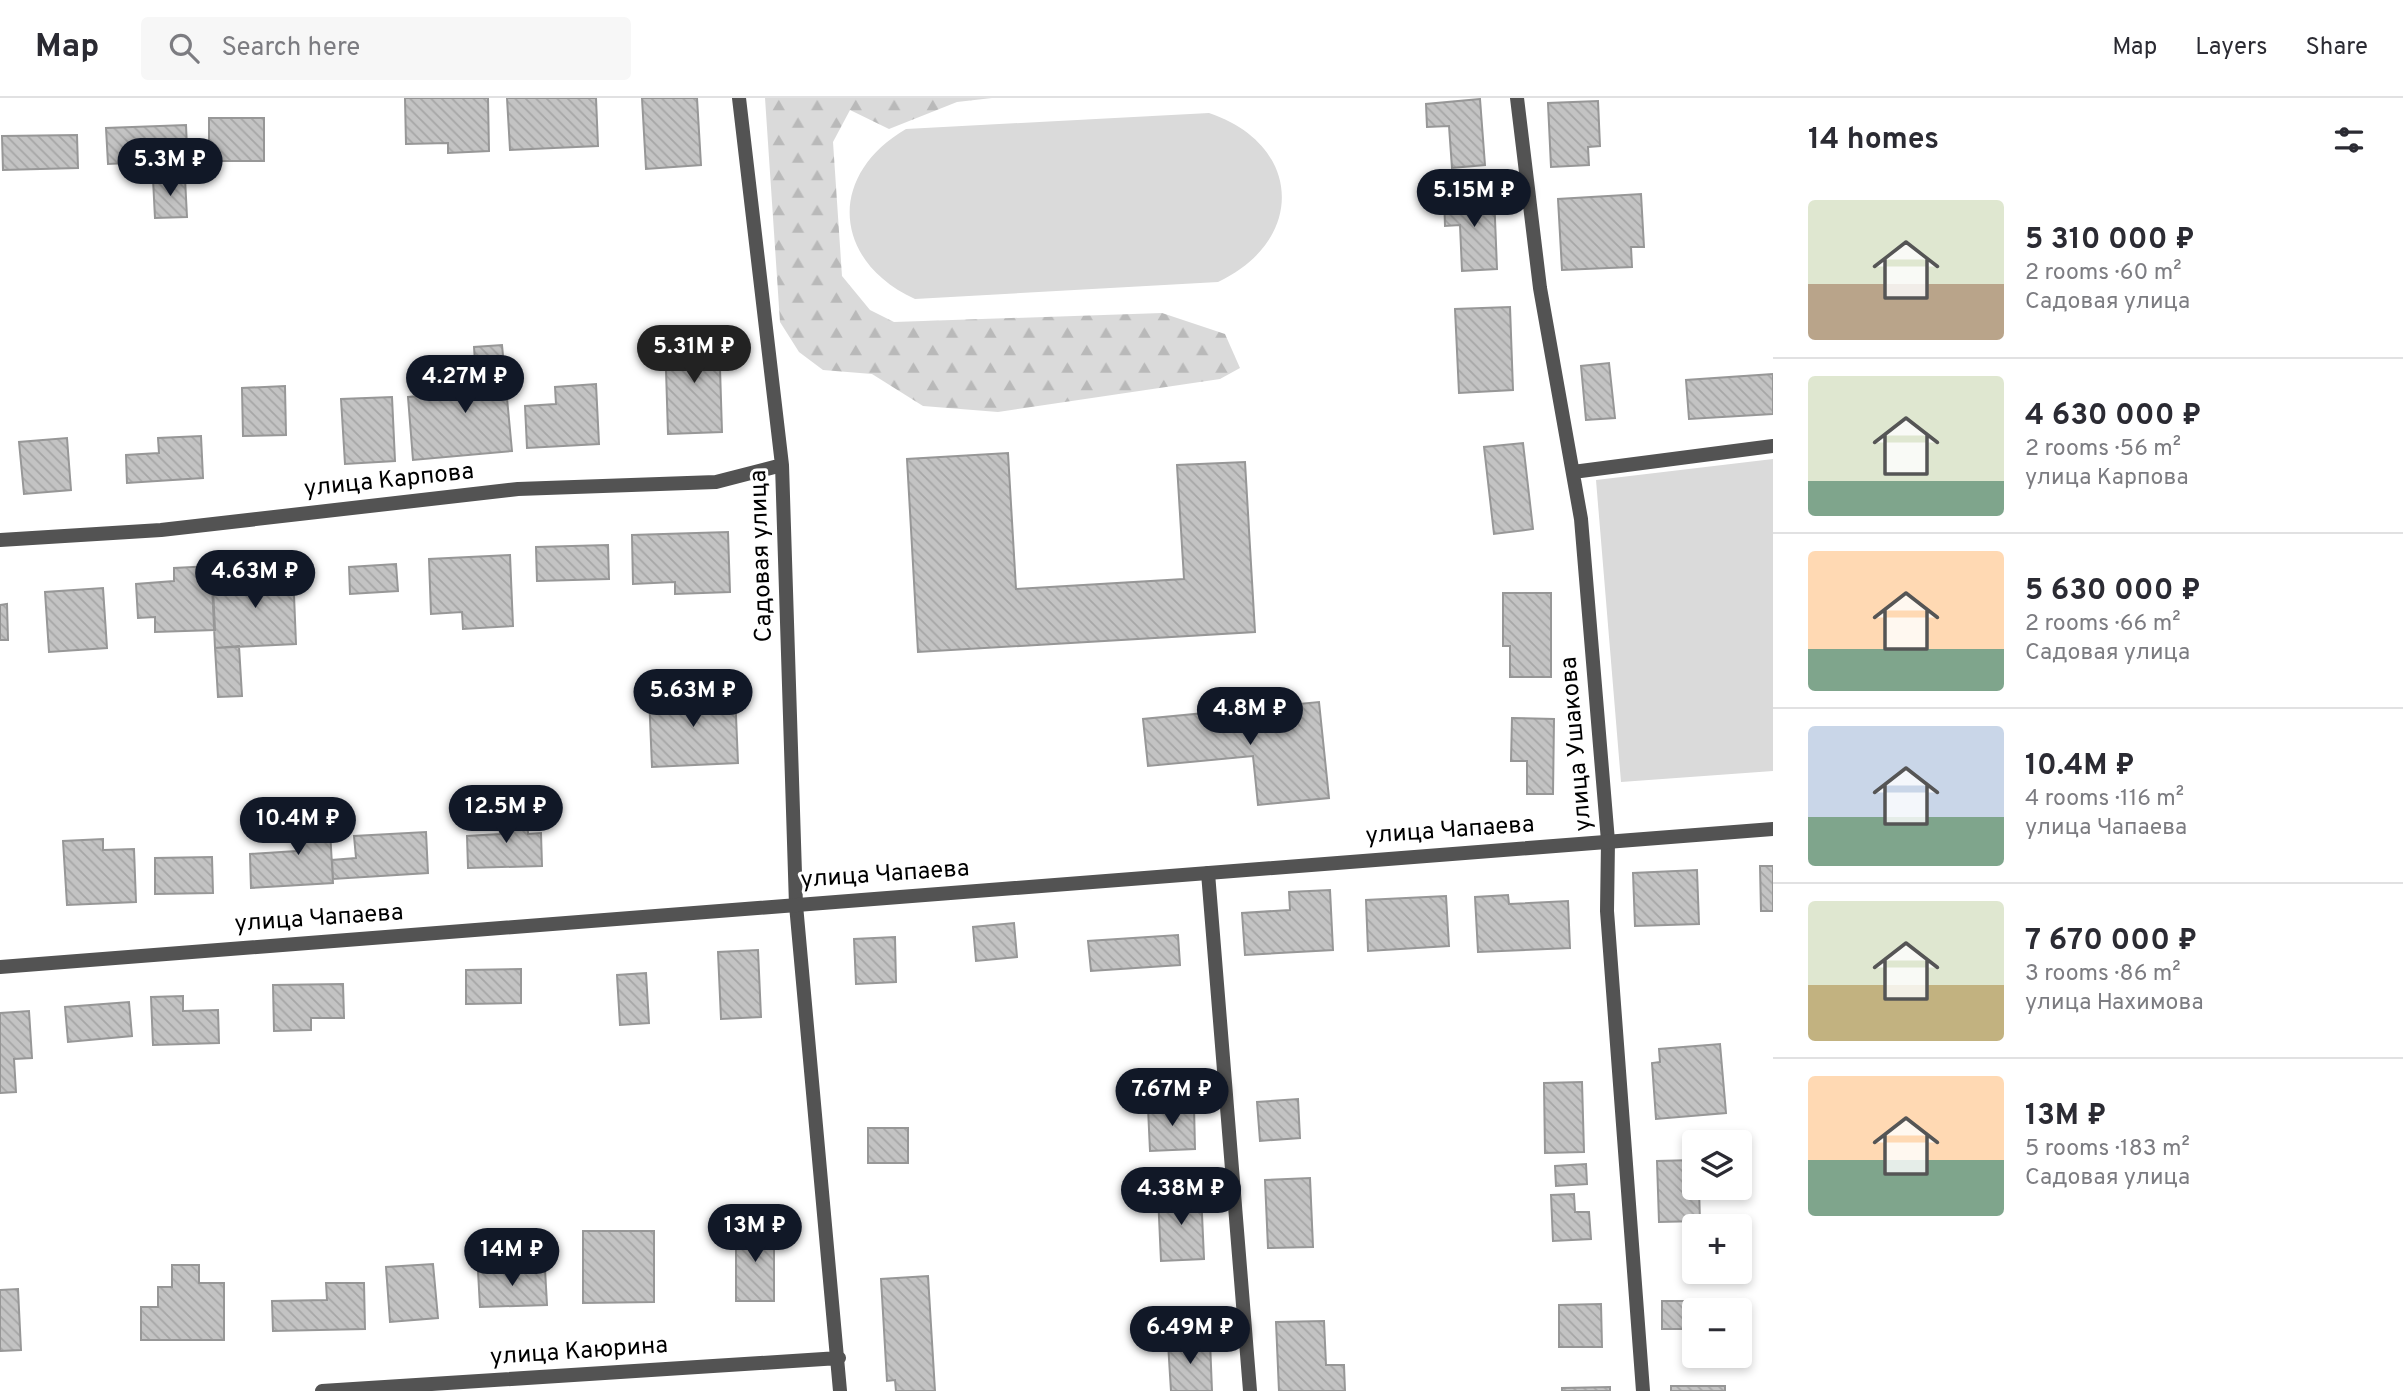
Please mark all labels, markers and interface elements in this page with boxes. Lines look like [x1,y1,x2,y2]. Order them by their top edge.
search box [141,17,631,80]
text: Map [35,27,99,69]
icon: search [165,29,203,67]
text: Search here [221,32,360,65]
text: Map [2112,33,2157,63]
text: Layers [2195,33,2267,63]
text: Share [2305,33,2368,63]
icon: filters [2330,121,2368,159]
text: 14 homes [1808,122,1939,159]
pin: 5.3M ₽ [113,139,227,198]
text: 5.3M ₽ [134,146,206,175]
pin: 5.15M ₽ [1409,170,1539,229]
text: 5.15M ₽ [1433,177,1515,206]
text: 5 310 000 ₽ [2025,222,2195,259]
icon: home [1864,228,1948,312]
text: 2 rooms · 60 m² [2025,259,2182,288]
text: Садовая улица [2025,288,2190,317]
pin: 5.31M ₽ [629,326,759,385]
text: 5.31M ₽ [653,333,735,362]
pin: 4.27M ₽ [400,356,530,415]
text: 4.27M ₽ [422,363,508,392]
text: 4 630 000 ₽ [2025,398,2202,435]
icon: home [1864,404,1948,488]
text: 2 rooms · 56 m² [2025,435,2181,464]
street label: улица Карпова [303,457,475,505]
text: улица Карпова [2025,464,2189,493]
street label: Садовая улица [744,469,780,643]
pin: 4.63M ₽ [190,550,320,610]
text: 4.63M ₽ [211,558,299,587]
text: 5 630 000 ₽ [2025,573,2201,610]
icon: home [1864,579,1948,663]
text: 2 rooms · 66 m² [2025,610,2181,639]
text: Садовая улица [2025,639,2190,668]
street label: улица Ушакова [1554,655,1600,833]
pin: 5.63M ₽ [628,670,758,729]
text: 5.63M ₽ [650,677,736,706]
pin: 4.8M ₽ [1193,688,1307,747]
text: 4.8M ₽ [1213,695,1287,724]
text: 10.4M ₽ [2025,748,2135,785]
icon: home [1864,754,1948,838]
text: 4 rooms · 116 m² [2025,785,2184,814]
pin: 12.5M ₽ [441,786,571,845]
text: 12.5M ₽ [465,793,547,822]
pin: 10.4M ₽ [233,798,363,857]
text: 10.4M ₽ [256,805,340,834]
street label: улица Чапаева [1365,810,1535,852]
text: улица Чапаева [2025,814,2187,843]
street label: улица Чапаева [800,854,970,896]
street label: улица Чапаева [234,898,404,940]
text: 7 670 000 ₽ [2025,923,2197,960]
icon: home [1864,929,1948,1013]
text: 3 rooms · 86 m² [2025,960,2181,989]
text: улица Нахимова [2025,989,2204,1018]
pin: 7.67M ₽ [1107,1068,1237,1128]
text: 7.67M ₽ [1132,1076,1212,1105]
text: 13M ₽ [2025,1098,2106,1135]
icon: home [1864,1104,1948,1188]
map controls [1682,1130,1752,1368]
button: layers [1682,1130,1752,1200]
text: 5 rooms · 183 m² [2025,1135,2190,1164]
text: Садовая улица [2025,1164,2190,1193]
pin: 4.38M ₽ [1116,1168,1246,1227]
text: 4.38M ₽ [1137,1175,1225,1204]
pin: 13M ₽ [706,1204,804,1264]
text: 13M ₽ [724,1212,786,1241]
button: + [1682,1214,1752,1284]
pin: 14M ₽ [463,1228,561,1288]
text: 14M ₽ [480,1236,544,1265]
button: − [1682,1298,1752,1368]
pin: 6.49M ₽ [1125,1306,1255,1366]
text: 6.49M ₽ [1146,1314,1234,1343]
street label: улица Каюрина [489,1331,669,1373]

